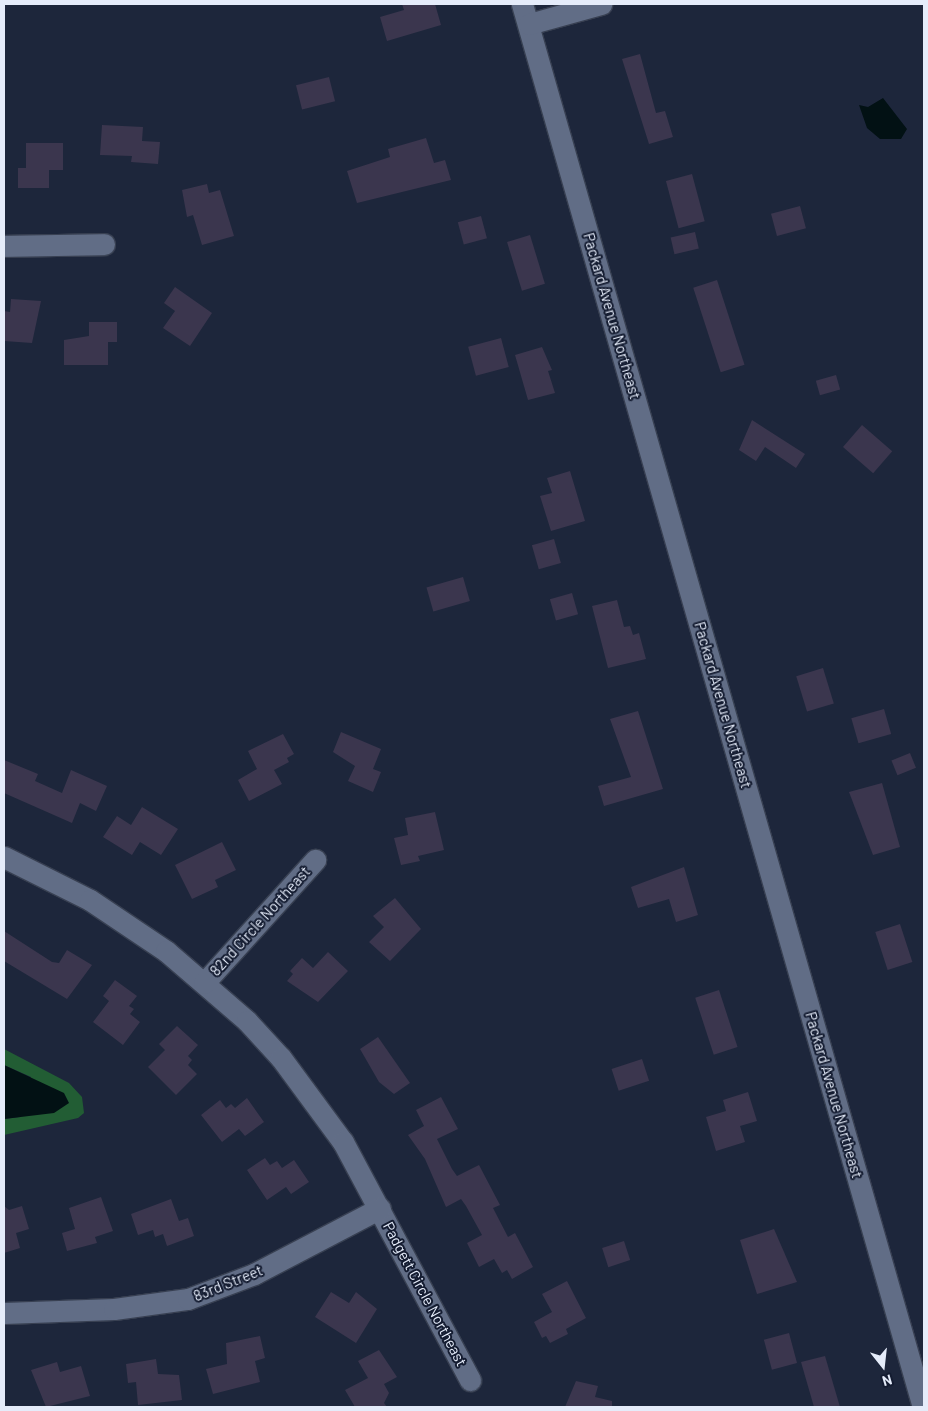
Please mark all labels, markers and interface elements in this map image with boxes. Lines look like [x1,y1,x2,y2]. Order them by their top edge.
street label: Packard Avenue Northeast [580,231,644,401]
street label: Packard Avenue Northeast [691,620,755,790]
street label: 82nd Circle Northeast [206,862,314,980]
street label: Packard Avenue Northeast [802,1010,866,1180]
street label: Padgett Circle Northeast [379,1219,471,1369]
street label: 83rd Street [191,1261,265,1305]
north arrow [858,1341,908,1391]
text: N [880,1371,894,1390]

